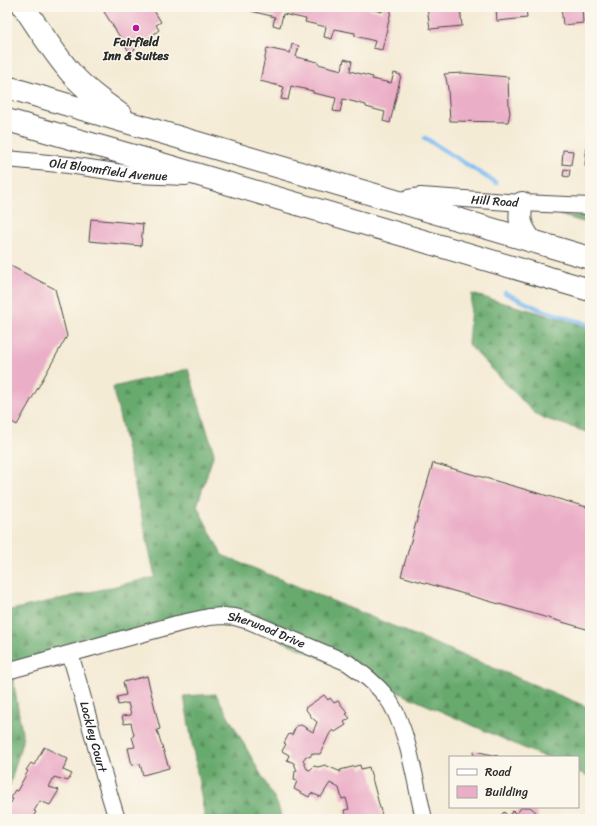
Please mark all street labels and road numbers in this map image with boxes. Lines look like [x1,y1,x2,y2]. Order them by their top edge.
street label: Old Bloomfield Avenue [48,152,168,187]
street label: Hill Road [470,188,520,214]
street label: Sherwood Drive [227,605,309,655]
street label: Lockley Court [73,699,114,776]

